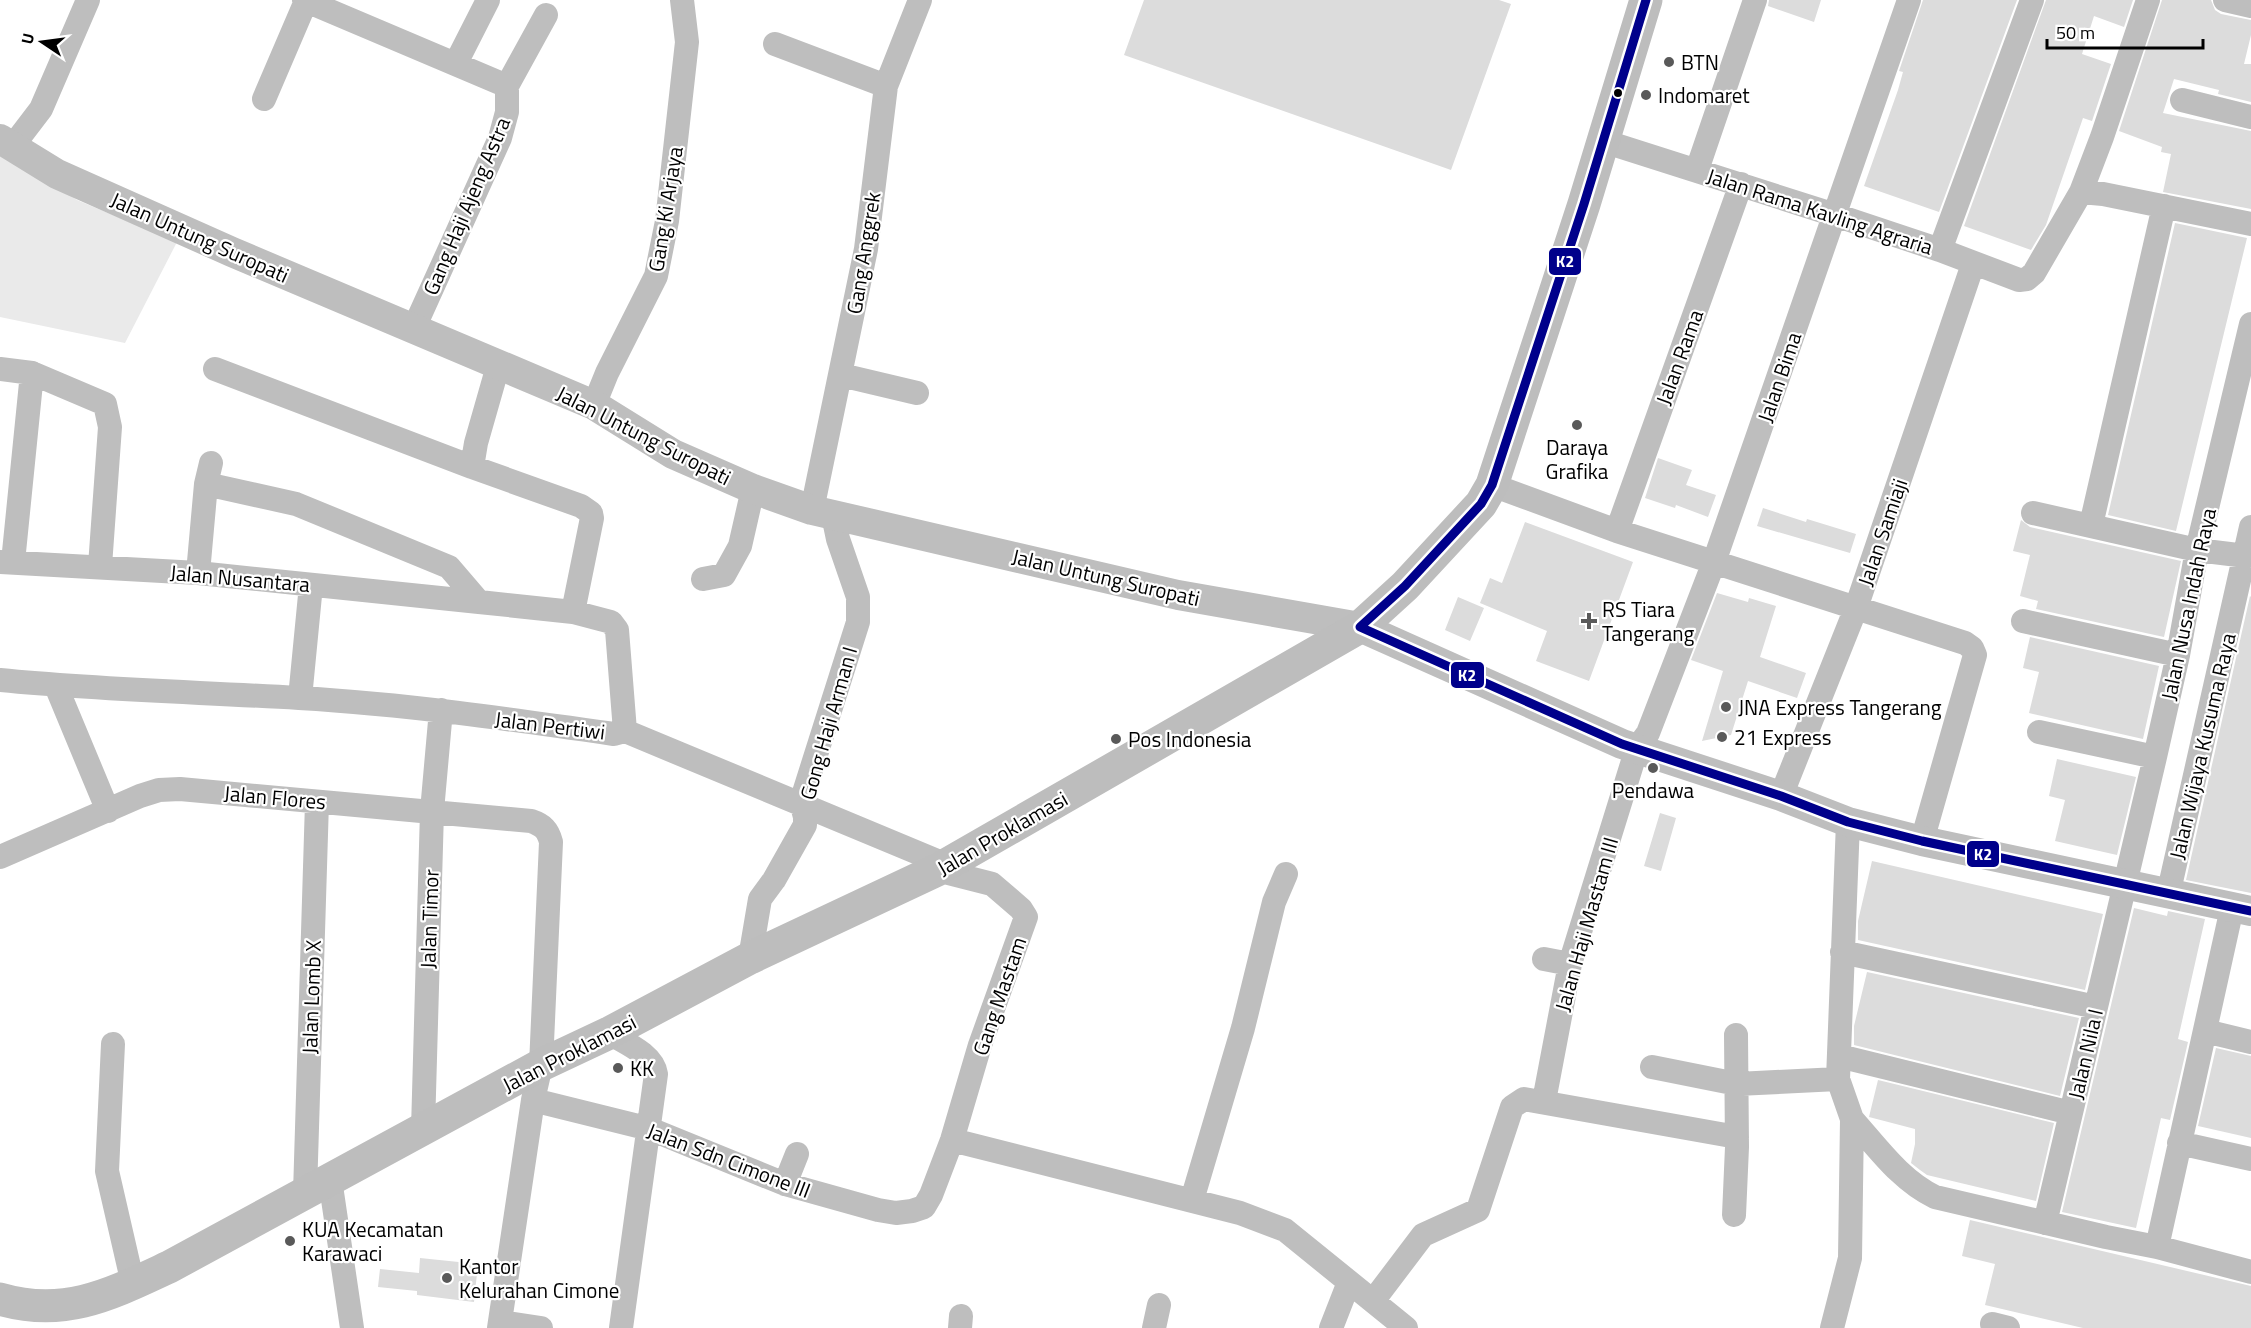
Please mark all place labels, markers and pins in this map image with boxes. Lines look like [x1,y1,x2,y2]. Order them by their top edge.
place label: BTN [1681,46,1719,78]
marker: BTN [1662,55,1676,69]
place label: Indomaret [1658,79,1750,111]
unlabelled marker [1612,87,1624,99]
marker: Indomaret [1639,88,1653,102]
marker: Daraya Grafika [1570,418,1584,432]
place label: Daraya Grafika [1546,431,1609,487]
place label: RS Tiara Tangerang [1602,593,1694,649]
marker: RS Tiara Tangerang [1580,612,1598,630]
place label: JNA Express Tangerang [1738,691,1942,723]
marker: JNA Express Tangerang [1719,700,1733,714]
place label: 21 Express [1734,721,1832,753]
place label: Pos Indonesia [1128,723,1252,755]
marker: 21 Express [1715,730,1729,744]
marker: Pos Indonesia [1109,732,1123,746]
marker: Pendawa [1646,761,1660,775]
place label: Pendawa [1612,774,1695,806]
place label: KK [630,1052,654,1084]
marker: KK [611,1061,625,1075]
place label: KUA Kecamatan Karawaci [302,1213,444,1269]
marker: KUA Kecamatan Karawaci [283,1234,297,1248]
place label: Kantor Kelurahan Cimone [459,1250,619,1306]
marker: Kantor Kelurahan Cimone [440,1271,454,1285]

